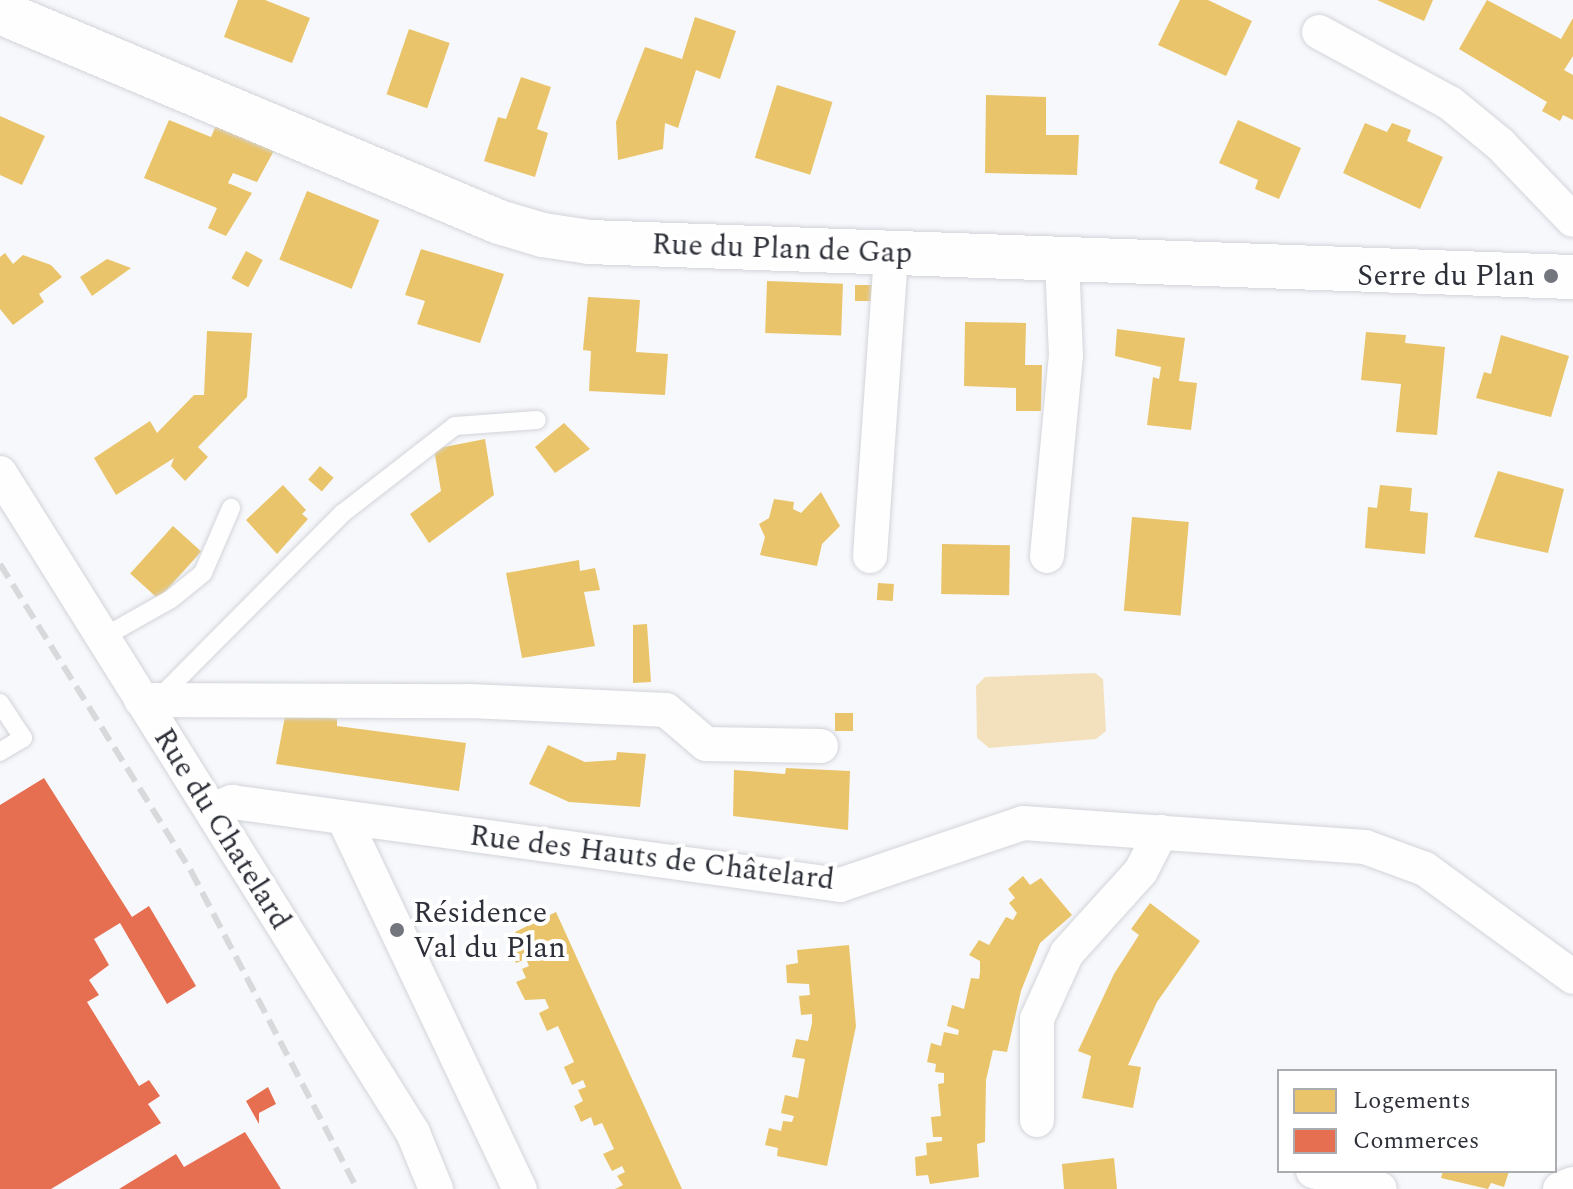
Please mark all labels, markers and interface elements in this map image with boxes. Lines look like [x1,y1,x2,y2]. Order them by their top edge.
street label: Rue du Plan de Gap [651,226,913,272]
place label: Serre du Plan [1357,258,1535,294]
marker: Serre du Plan [1542,267,1560,285]
street label: Rue du Chatelard [146,722,298,936]
street label: Rue des Hauts de Châtelard [468,818,836,898]
place label: Résidence Val du Plan [413,895,566,966]
marker: Résidence Val du Plan [388,921,406,939]
legend [1277,1069,1557,1173]
text: Logements [1353,1083,1471,1119]
text: Commerces [1353,1123,1479,1159]

